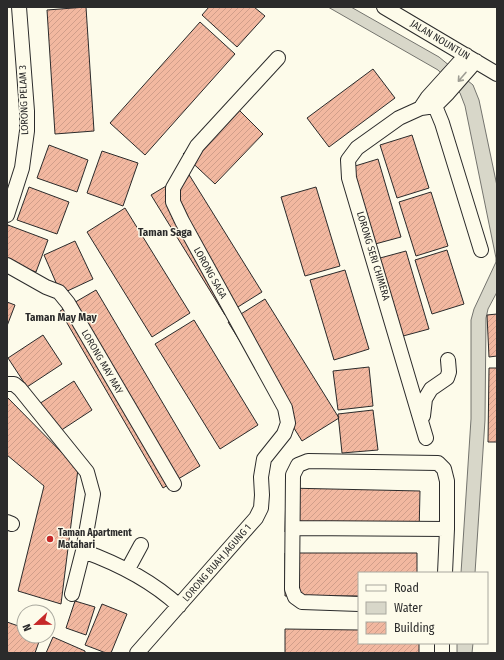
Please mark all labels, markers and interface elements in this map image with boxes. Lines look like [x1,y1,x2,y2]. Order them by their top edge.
street label: JALAN NOUNTUN [408,18,472,62]
street label: LORONG PELAM 3 [17,65,31,135]
one-way arrow [457,72,466,83]
street label: LORONG SERI CHIMERA [354,210,392,303]
district label: Taman Saga [138,226,193,239]
street label: LORONG SAGA [191,245,229,302]
district label: Taman May May [25,311,97,324]
street label: LORONG MAY MAY [79,328,125,396]
street label: LORONG BUAH JAGUNG 1 [180,522,254,604]
place label: Taman Apartment Matahari [58,527,132,551]
marker: Taman Apartment Matahari [45,534,55,544]
legend [358,572,488,644]
text: Road [394,581,419,595]
text: Water [394,601,423,615]
north arrow [16,604,56,644]
text: Building [394,621,435,635]
text: N [20,622,34,633]

